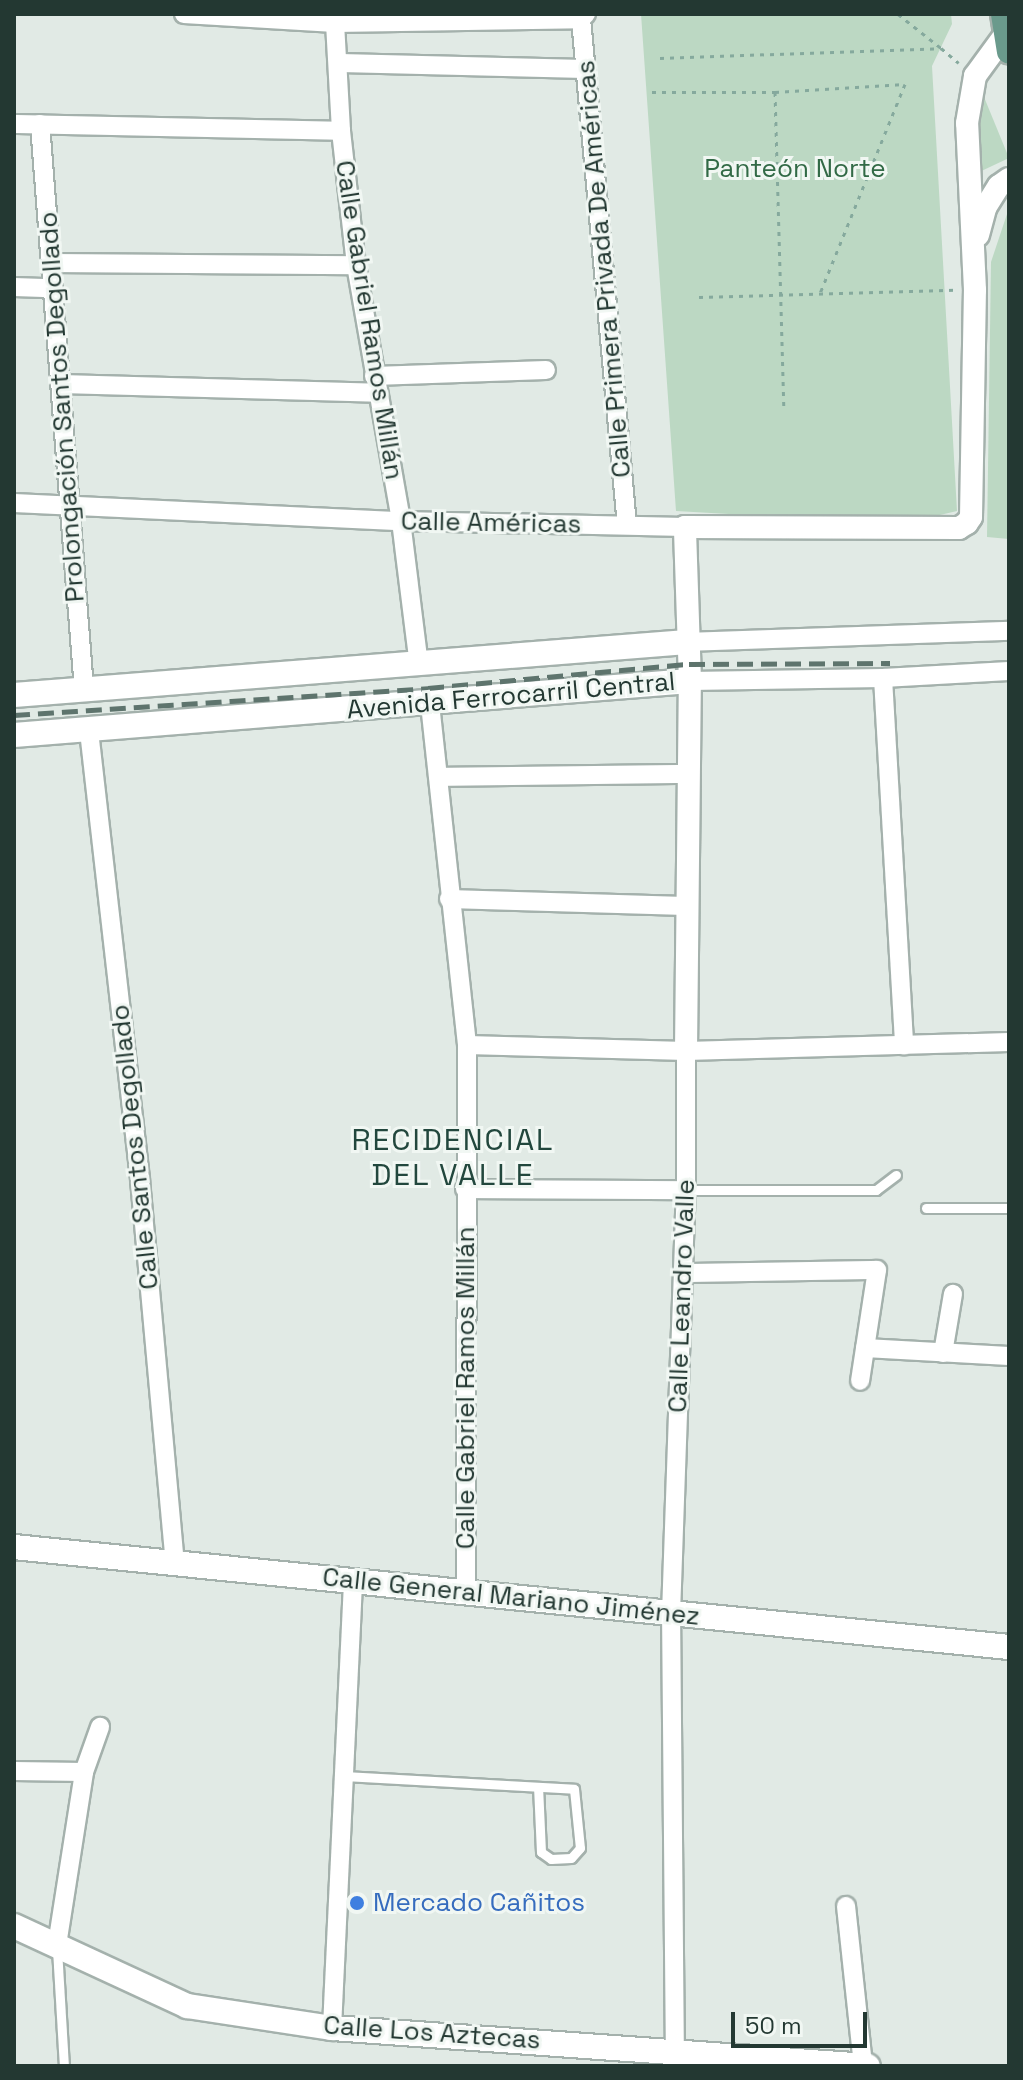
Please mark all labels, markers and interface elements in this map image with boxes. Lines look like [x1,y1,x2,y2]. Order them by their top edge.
street label: Calle Primera Privada De Américas [570,59,638,479]
park label: Panteón Norte [704,153,886,185]
street label: Calle Gabriel Ramos Millán [328,158,410,482]
street label: Prolongación Santos Degollado [33,211,91,603]
street label: Calle Américas [400,506,582,540]
street label: Avenida Ferrocarril Central [345,666,677,726]
street label: Calle Santos Degollado [105,1003,165,1291]
district label: RECIDENCIAL DEL VALLE [352,1122,554,1192]
street label: Calle Leandro Valle [662,1179,702,1413]
street label: Calle Gabriel Ramos Millán [450,1227,482,1549]
street label: Calle General Mariano Jiménez [321,1562,701,1632]
place label: Mercado Cañitos [373,1887,585,1919]
marker: Mercado Cañitos [348,1894,366,1912]
scale bar [735,1996,871,2046]
street label: Calle Los Aztecas [322,2010,542,2056]
text: 50 m [745,2010,802,2041]

